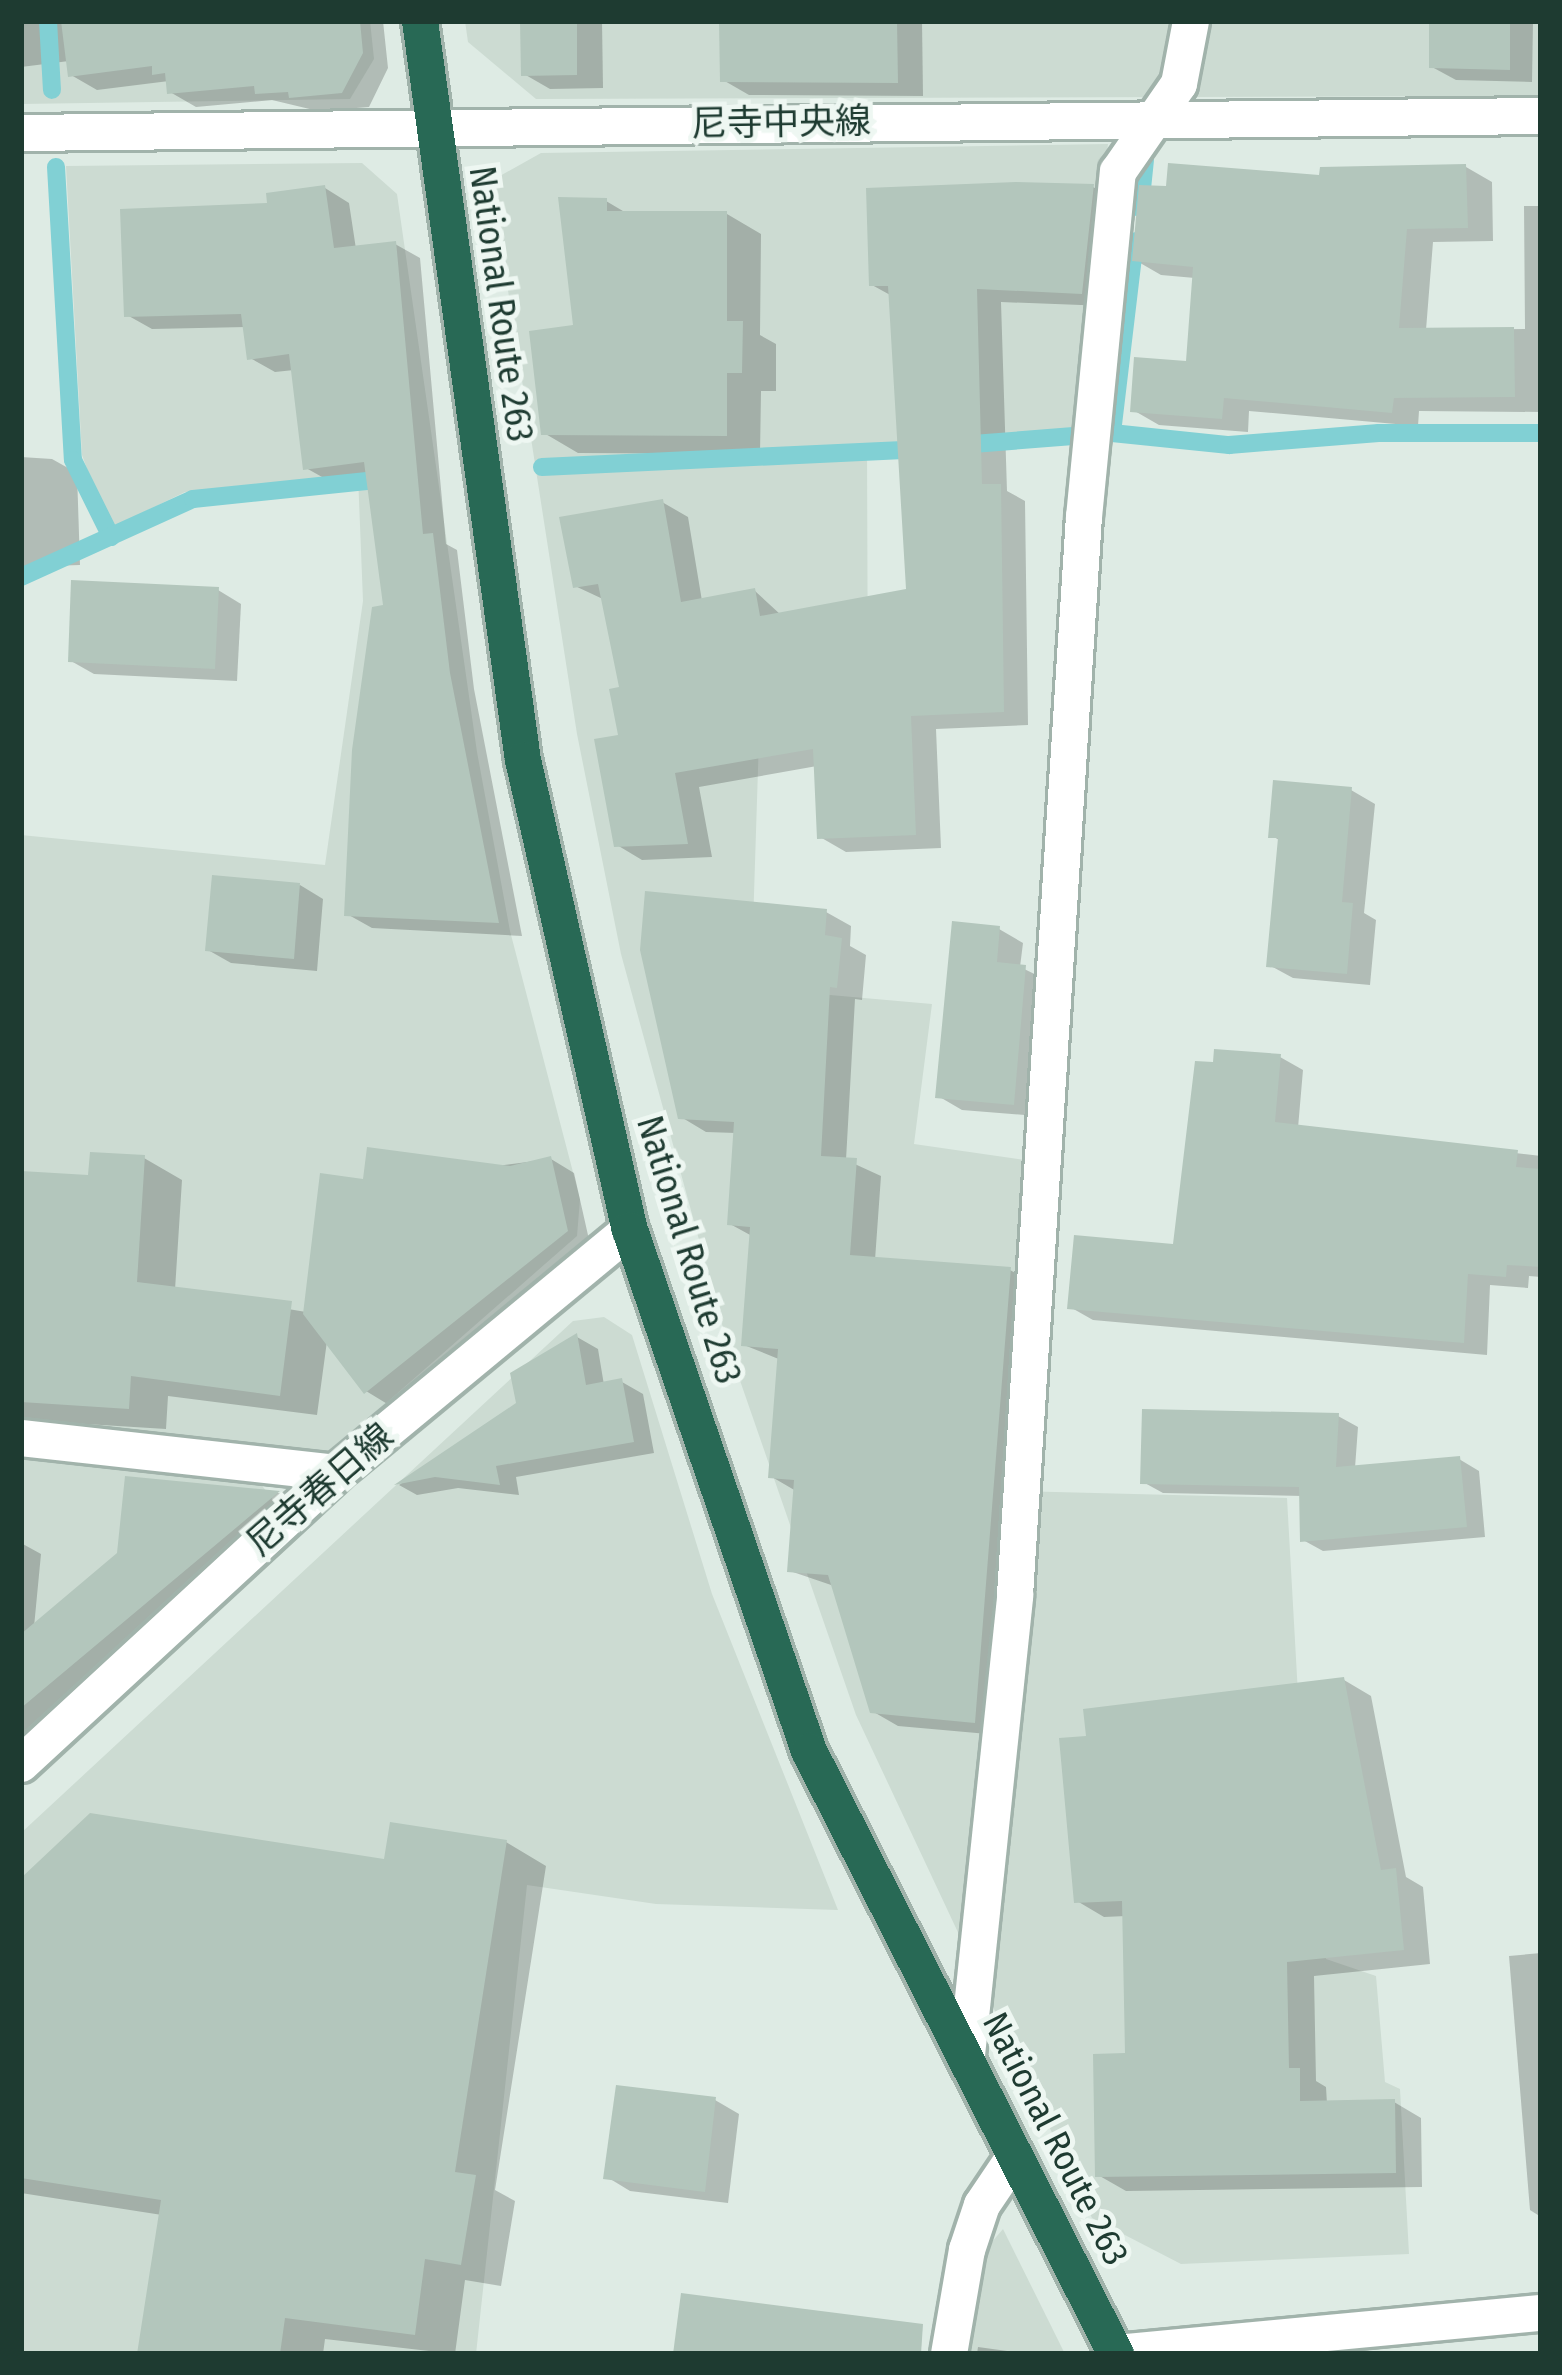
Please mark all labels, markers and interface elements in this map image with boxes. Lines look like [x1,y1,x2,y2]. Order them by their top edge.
street label: 尼寺中央線 [691,100,871,146]
street label: National Route 263 [459,164,541,444]
street label: National Route 263 [627,1111,749,1389]
street label: 尼寺春日線 [238,1415,402,1565]
street label: National Route 263 [973,2006,1137,2272]

